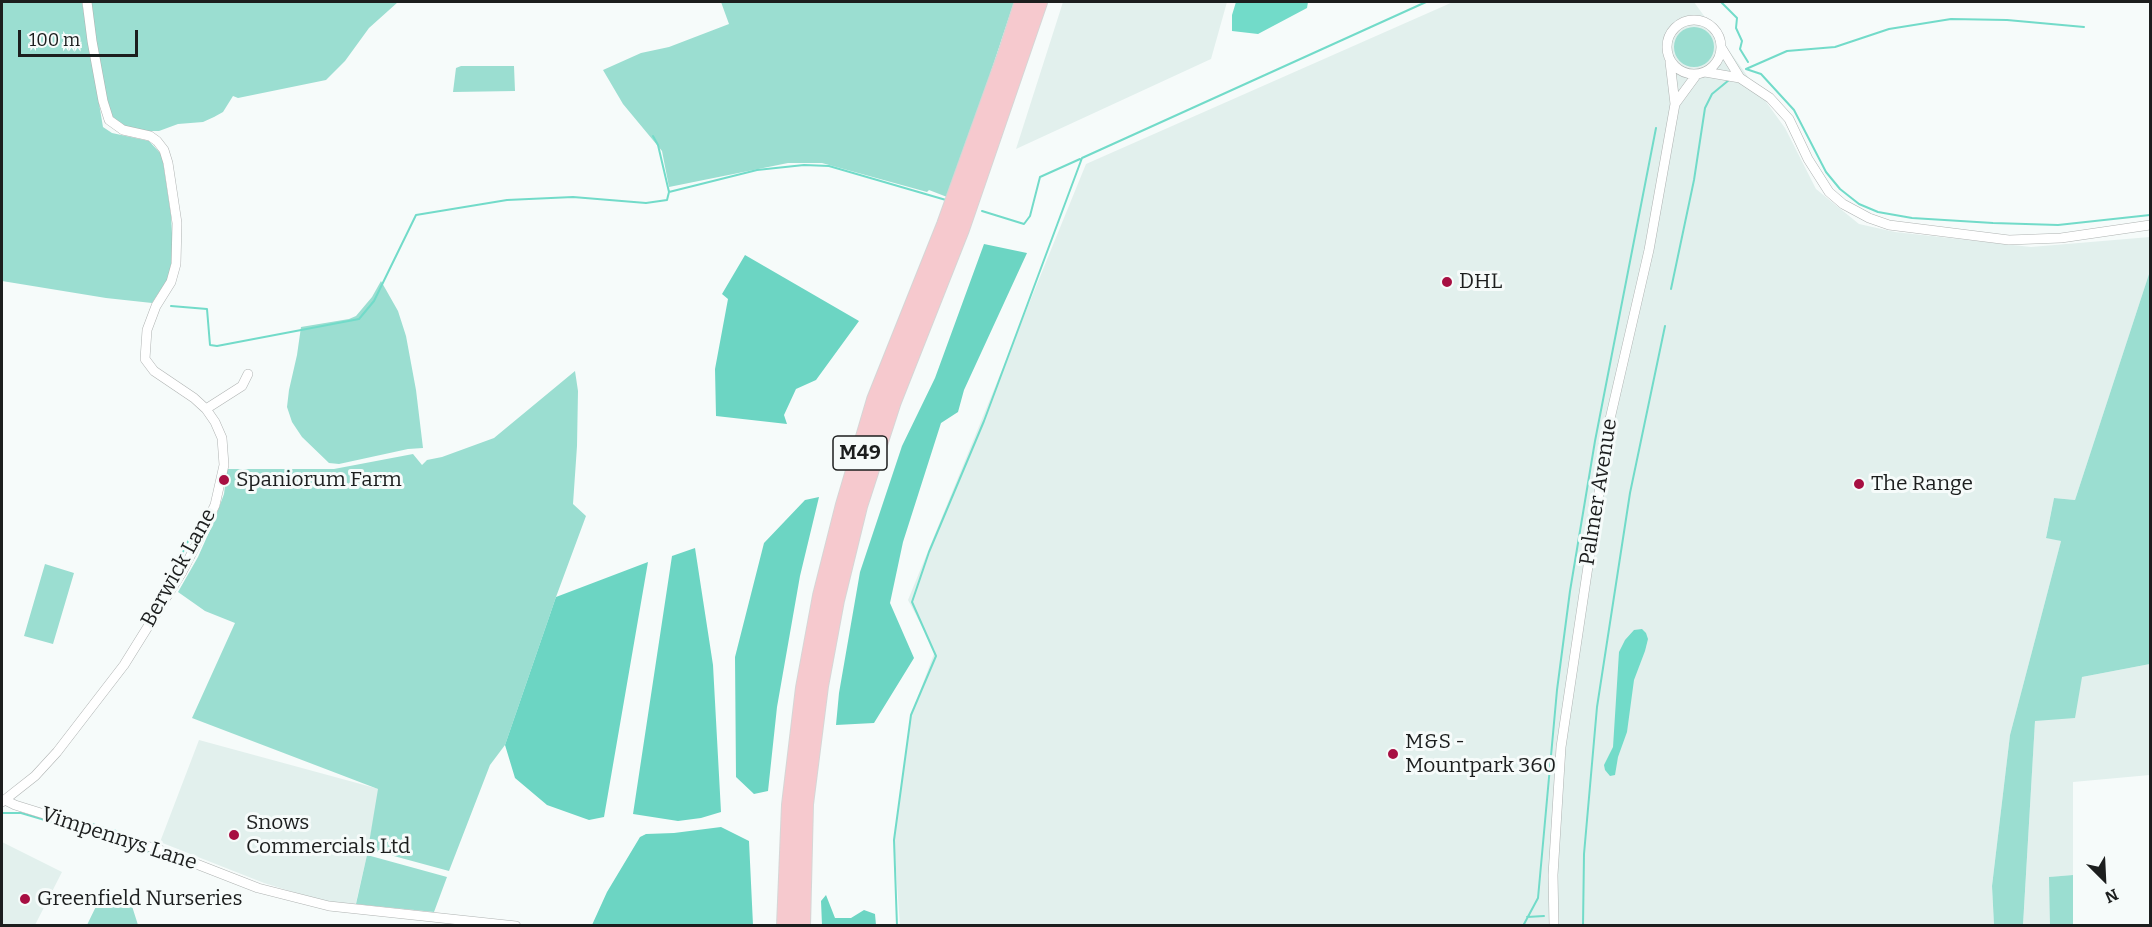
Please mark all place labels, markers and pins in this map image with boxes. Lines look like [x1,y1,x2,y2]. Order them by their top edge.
place label: DHL [1459,269,1502,295]
marker: DHL [1440,275,1454,289]
place label: Spaniorum Farm [236,467,402,493]
place label: The Range [1871,471,1973,497]
marker: Spaniorum Farm [217,473,231,487]
marker: The Range [1852,477,1866,491]
place label: M&S - Mountpark 360 [1405,729,1556,779]
marker: M&S - Mountpark 360 [1386,747,1400,761]
place label: Snows Commercials Ltd [246,810,410,860]
marker: Snows Commercials Ltd [227,828,241,842]
place label: Greenfield Nurseries [37,886,242,912]
marker: Greenfield Nurseries [18,892,32,906]

